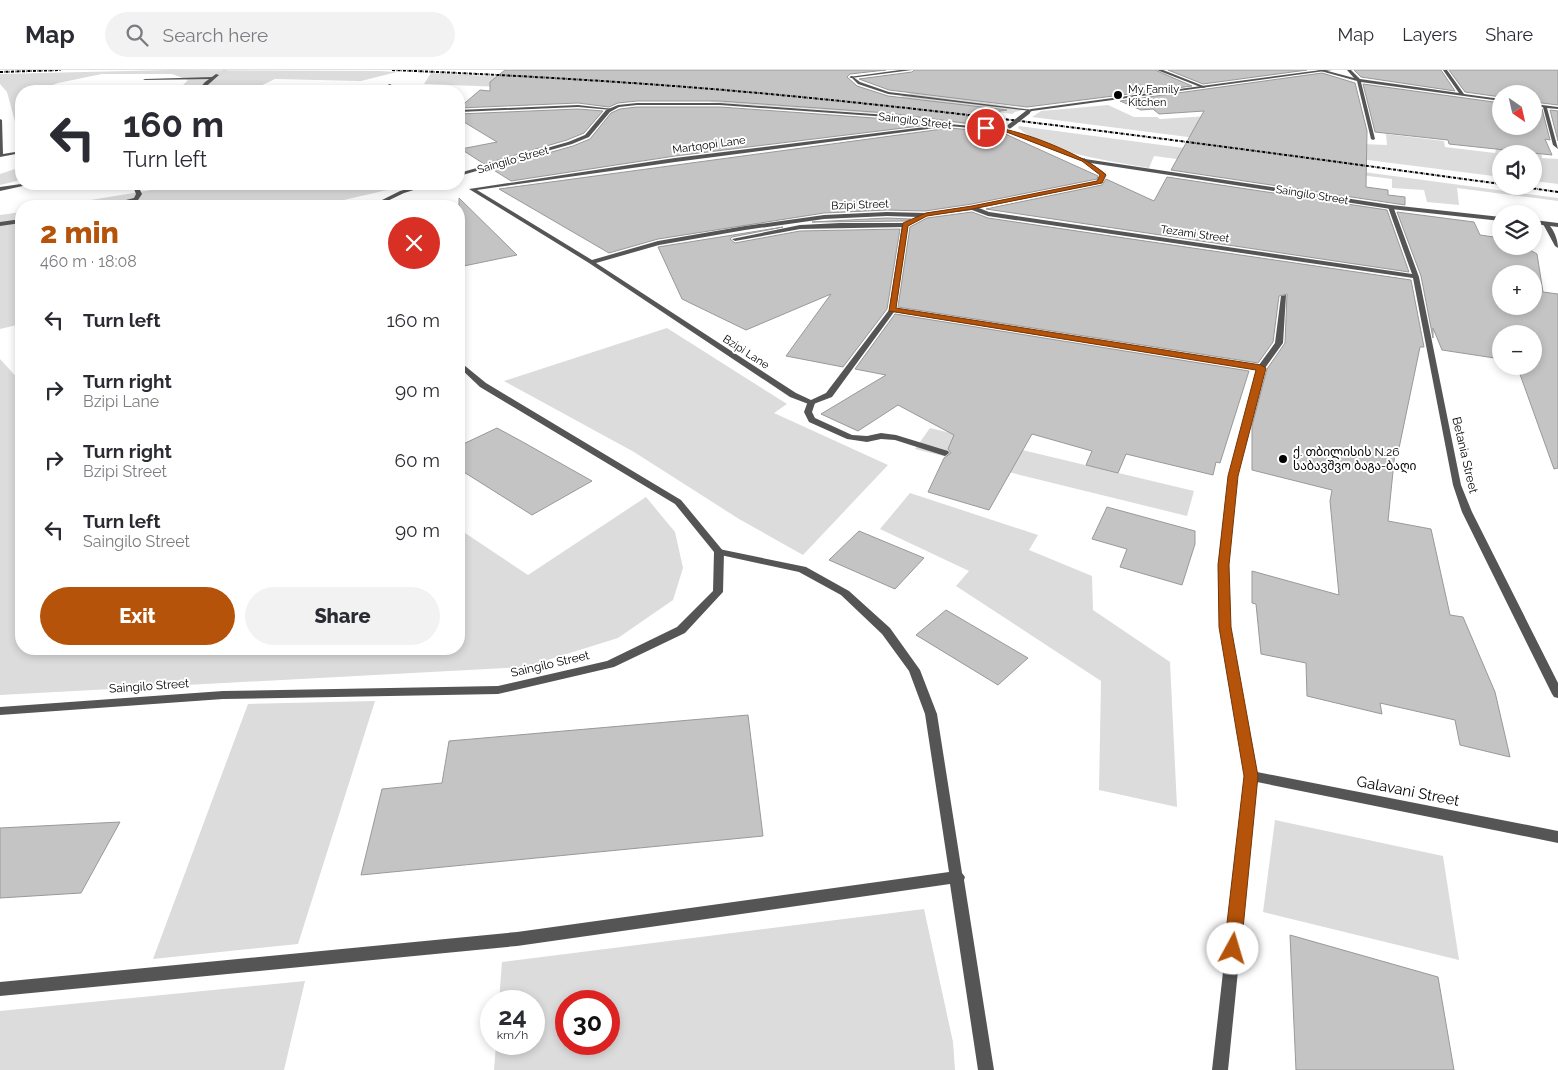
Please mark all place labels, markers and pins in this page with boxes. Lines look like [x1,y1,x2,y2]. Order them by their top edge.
place label: My Family Kitchen [1128,83,1179,109]
marker: My Family Kitchen [1112,89,1124,101]
pin [965,107,1007,149]
place label: ქ. თბილისის N.26 საბავშვო ბაგა-ბაღი [1293,445,1417,474]
marker: ქ. თბილისის N.26 საბავშვო ბაგა-ბაღი [1277,453,1289,465]

